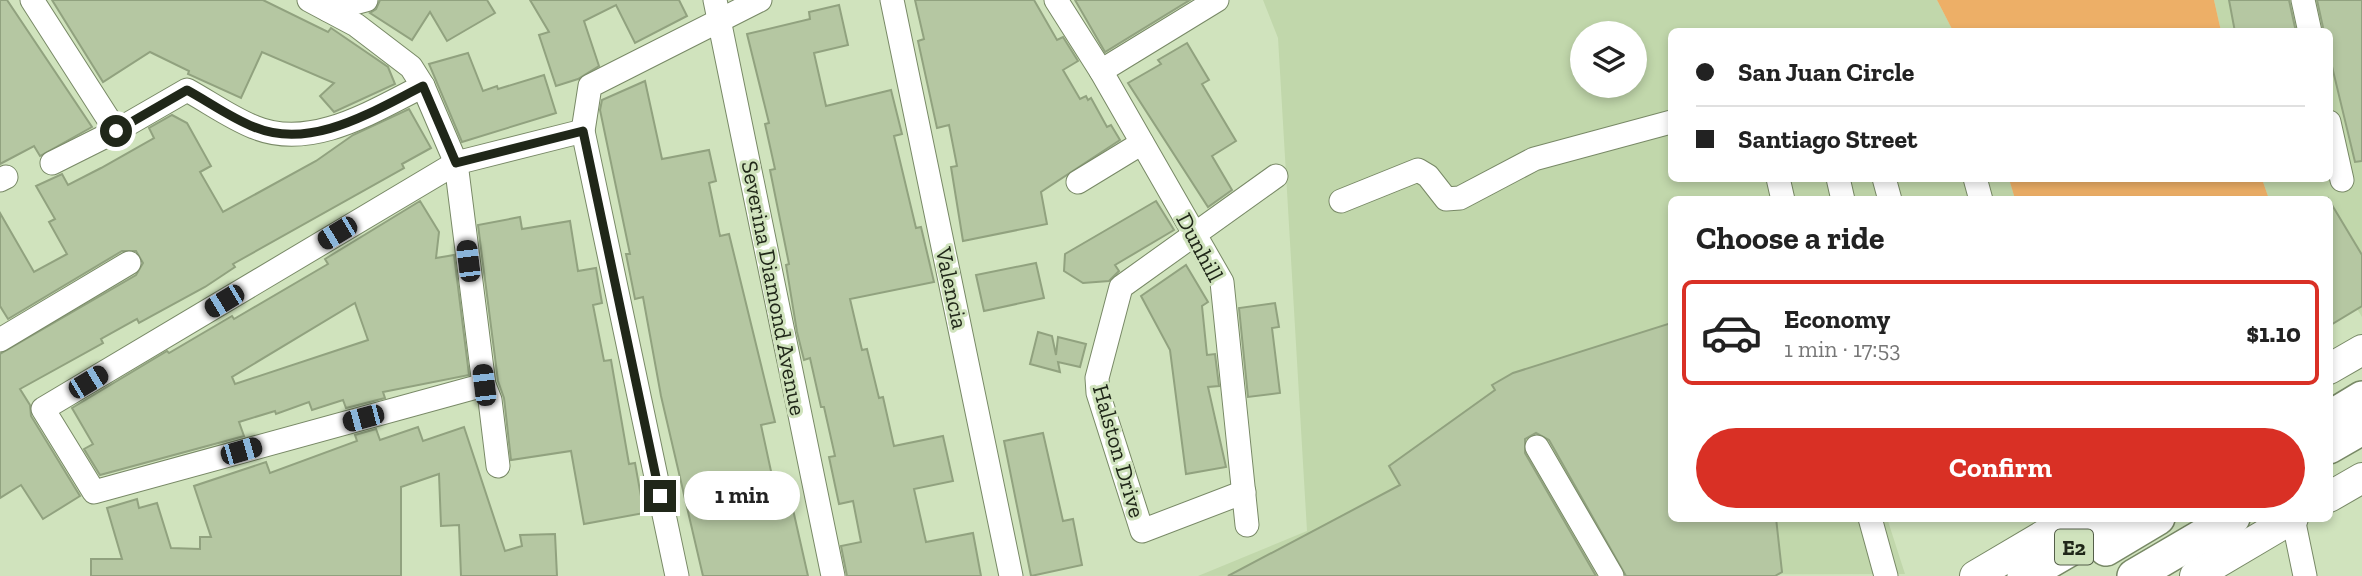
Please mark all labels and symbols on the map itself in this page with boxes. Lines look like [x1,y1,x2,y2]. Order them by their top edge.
route start [100,115,132,147]
street label: Severina Diamond Avenue [736,158,812,418]
street label: Dunhill [1170,208,1230,286]
car [314,213,361,253]
car [456,239,481,283]
street label: Valencia [929,244,974,331]
car [201,281,248,321]
car [65,362,112,402]
car [472,363,497,407]
street label: Halston Drive [1087,381,1151,521]
car [340,402,387,434]
car [218,435,265,467]
callout: 1 min [684,472,800,520]
route end [644,480,676,512]
road number: E2 [2055,530,2093,564]

